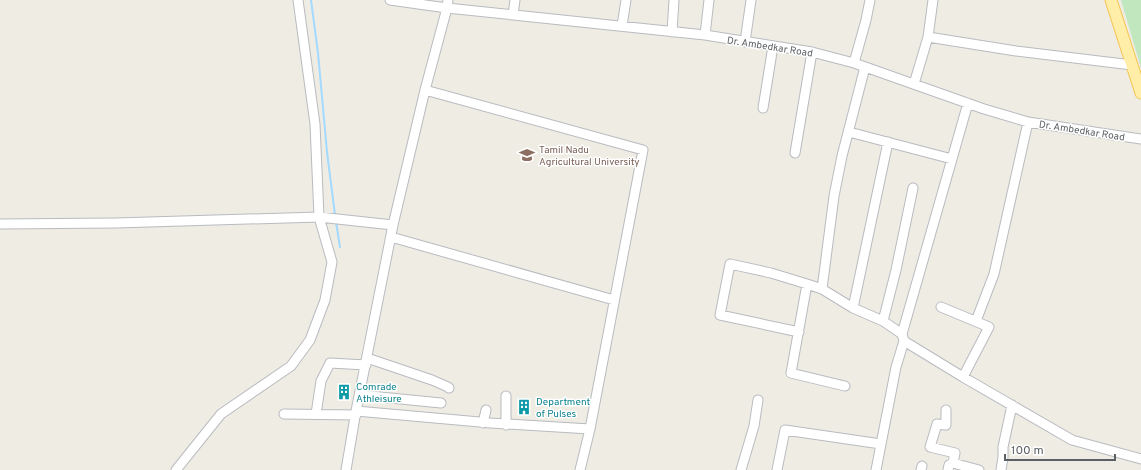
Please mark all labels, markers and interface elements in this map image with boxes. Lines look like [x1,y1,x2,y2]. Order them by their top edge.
street label: Dr. Ambedkar Road [726,34,814,61]
street label: Dr. Ambedkar Road [1038,118,1126,145]
place label: Tamil Nadu Agricultural University [539,144,640,169]
school or university icon: Tamil Nadu Agricultural University [518,146,536,164]
place label: Comrade Athleisure [356,381,402,406]
building icon: Comrade Athleisure [335,383,353,401]
place label: Department of Pulses [536,396,590,421]
building icon: Department of Pulses [515,398,533,416]
scale bar [1005,436,1115,462]
text: 100 m [1011,443,1044,459]

